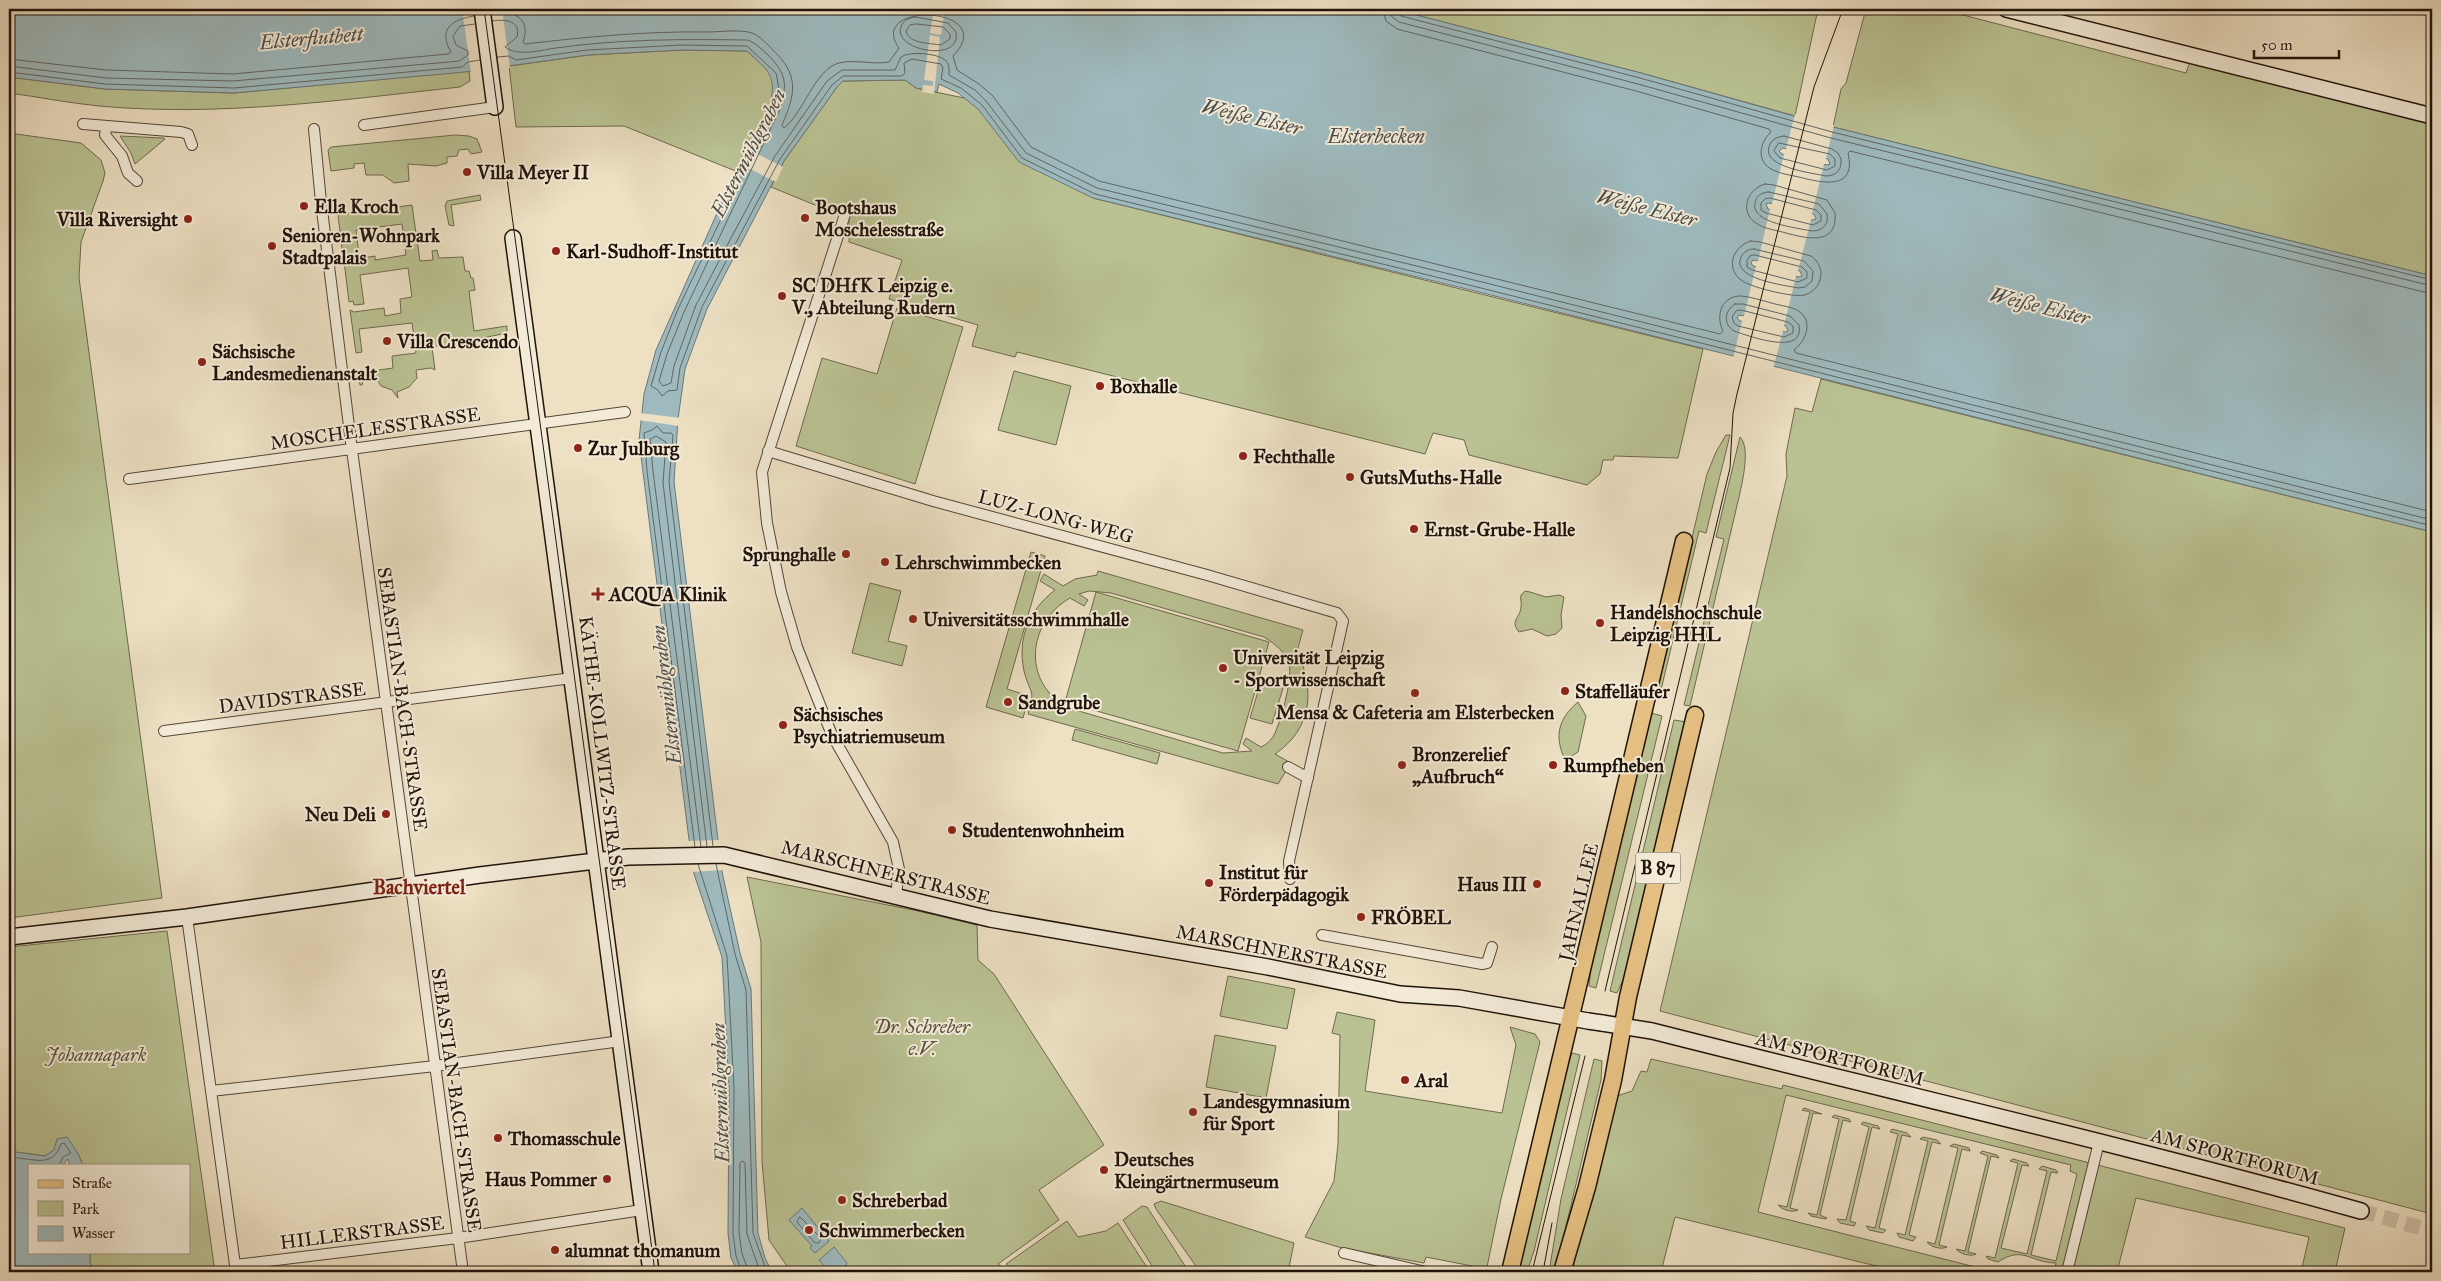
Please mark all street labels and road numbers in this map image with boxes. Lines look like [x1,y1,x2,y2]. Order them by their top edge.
street label: MOSCHELESSTRASSE [269,402,482,455]
street label: LUZ-LONG-WEG [976,485,1136,548]
street label: SEBASTIAN-BACH-STRASSE [373,566,432,833]
street label: KÄTHE-KOLLWITZ-STRASSE [574,615,631,892]
street label: DAVIDSTRASSE [217,677,367,718]
street label: MARSCHNERSTRASSE [779,835,993,910]
street label: JAHNALLEE [1553,840,1604,966]
road number: B 87 [1636,852,1680,884]
street label: MARSCHNERSTRASSE [1174,920,1390,983]
street label: SEBASTIAN-BACH-STRASSE [427,967,486,1234]
street label: AM SPORTFORUM [1752,1026,1926,1091]
street label: AM SPORTFORUM [2148,1123,2321,1190]
street label: HILLERSTRASSE [279,1211,446,1254]

